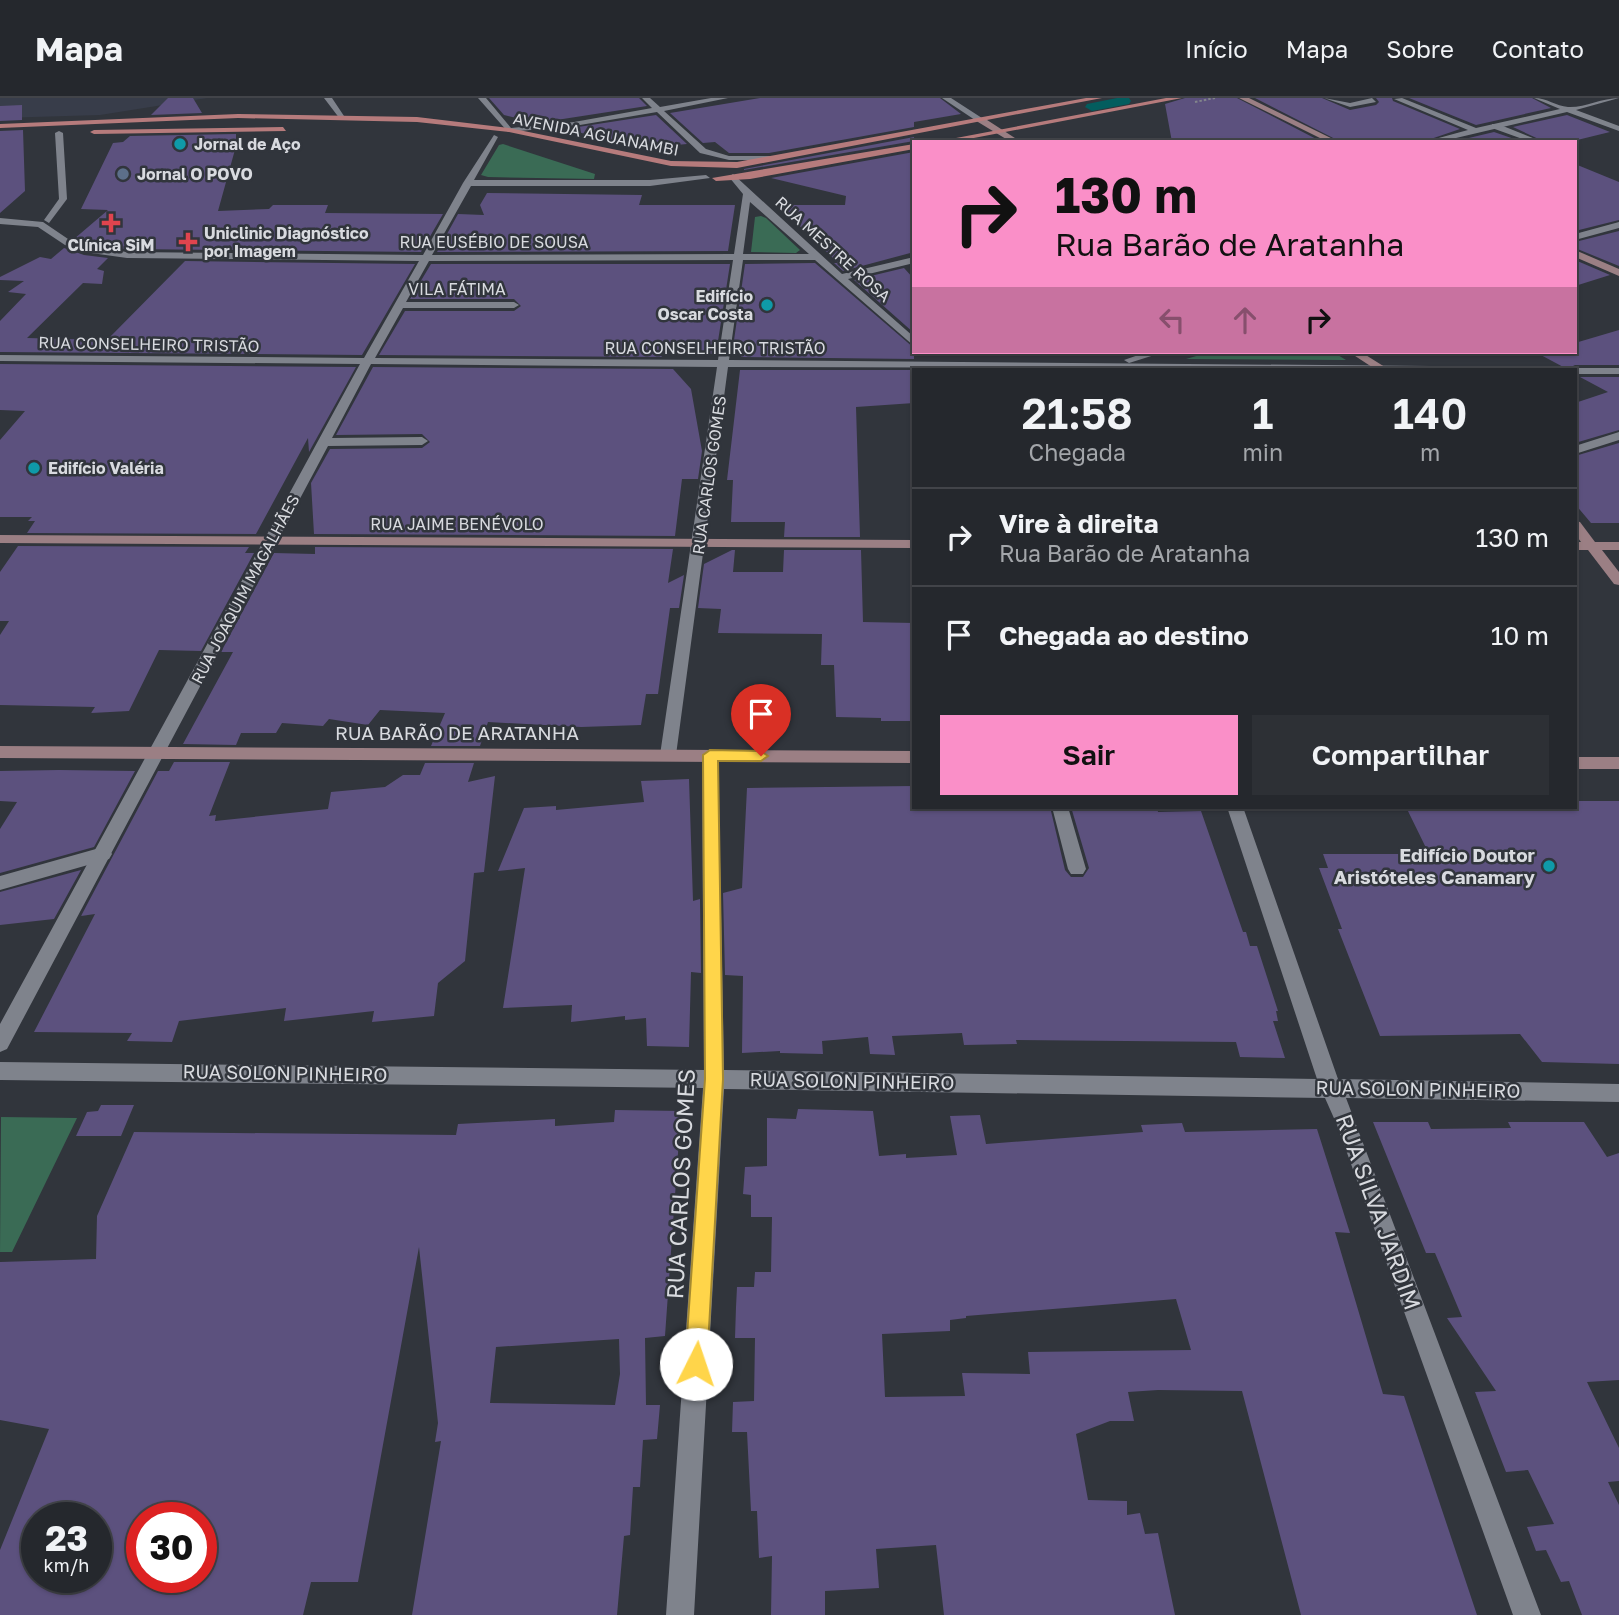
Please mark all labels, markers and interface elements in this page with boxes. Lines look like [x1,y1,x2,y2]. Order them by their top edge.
text: Mapa [35,29,123,68]
text: Início [1185,34,1248,63]
text: Mapa [1286,34,1348,63]
text: Sobre [1386,34,1454,63]
text: Contato [1492,34,1584,63]
street label: AVENIDA AGUANAMBI [511,108,681,160]
place label: Jornal de Aço [194,134,301,154]
marker: Jornal de Aço [172,136,188,152]
place label: Jornal O POVO [137,164,253,184]
text: 130 m [1055,165,1197,224]
marker: Jornal O POVO [115,166,131,182]
icon: right [940,168,1031,259]
street label: RUA MESTRE ROSA [771,192,895,306]
marker: Clínica SiM [101,213,121,233]
place label: Uniclinic Diagnóstico por Imagem [204,223,369,261]
text: Rua Barão de Aratanha [1055,225,1404,263]
marker: Uniclinic Diagnóstico por Imagem [178,232,198,252]
street label: RUA EUSÉBIO DE SOUSA [399,232,589,252]
place label: Clínica SiM [68,235,155,255]
street label: VILA FÁTIMA [408,279,506,299]
place label: Edifício Oscar Costa [657,286,753,324]
marker: Edifício Oscar Costa [759,297,775,313]
icon: left [1153,301,1191,339]
icon: ahead [1226,301,1264,339]
icon: right [1299,301,1337,339]
street label: RUA CONSELHEIRO TRISTÃO [38,332,260,356]
street label: RUA CONSELHEIRO TRISTÃO [604,338,826,358]
text: 21:58 [1022,388,1133,438]
text: 1 [1252,388,1273,438]
text: 140 [1393,388,1467,438]
street label: RUA CARLOS GOMES [688,394,730,556]
text: Chegada [1029,438,1126,466]
text: min [1242,438,1283,466]
text: m [1420,438,1440,466]
place label: Edifício Valéria [48,458,164,478]
marker: Edifício Valéria [26,460,42,476]
street label: RUA JOAQUIM MAGALHÃES [187,491,303,687]
text: Vire à direita [999,508,1159,539]
street label: RUA JAIME BENÉVOLO [370,514,544,534]
icon: right [940,518,978,556]
text: 130 m [1476,522,1549,553]
text: Rua Barão de Aratanha [999,539,1250,567]
icon: arrive [940,616,978,654]
text: Chegada ao destino [999,620,1249,651]
text: 10 m [1491,620,1549,651]
pin [731,684,791,756]
icon: arrive [742,695,780,733]
button: Sair [940,715,1238,795]
button: Compartilhar [1252,715,1549,795]
street label: RUA BARÃO DE ARATANHA [335,721,579,744]
place label: Edifício Doutor Aristóteles Canamary [1334,843,1536,888]
marker: Edifício Doutor Aristóteles Canamary [1541,858,1557,874]
street label: RUA SOLON PINHEIRO [182,1059,388,1086]
street label: RUA SOLON PINHEIRO [749,1067,955,1094]
street label: RUA CARLOS GOMES [660,1068,700,1300]
street label: RUA SOLON PINHEIRO [1315,1075,1521,1102]
street label: RUA SILVA JARDIM [1331,1110,1427,1313]
position arrow [659,1327,733,1401]
speed limit sign: 30 [126,1502,217,1593]
text: 23 [45,1517,88,1559]
text: km/h [44,1554,89,1576]

